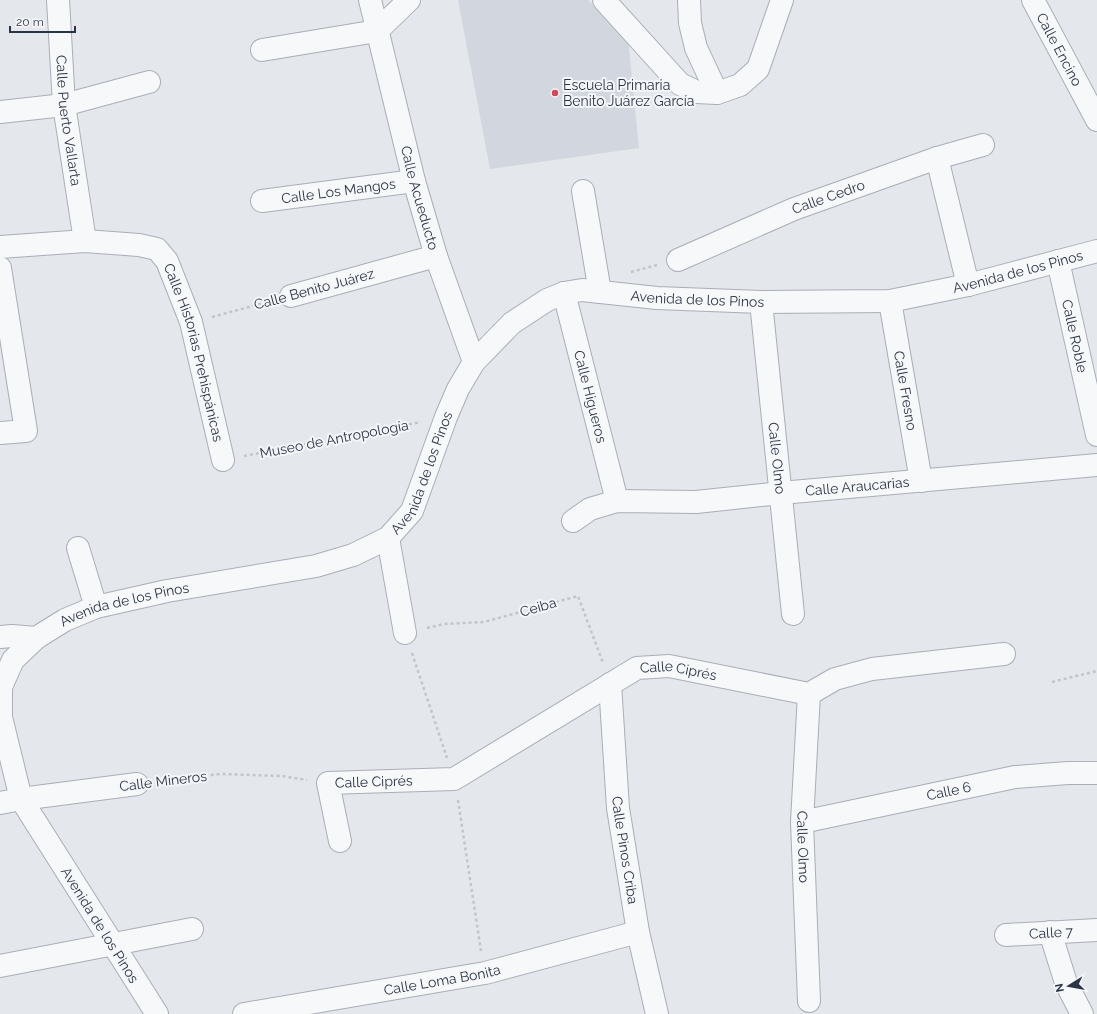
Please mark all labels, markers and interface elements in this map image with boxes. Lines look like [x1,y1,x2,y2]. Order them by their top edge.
scale bar [10,8,75,34]
street label: Calle Encino [1033,10,1085,89]
text: 20 m [16,15,44,29]
street label: Calle Puerto Vallarta [53,55,84,187]
place label: Escuela Primaria Benito Juárez García [563,77,694,109]
marker: Escuela Primaria Benito Juárez García [550,88,560,98]
street label: Calle Acueducto [398,144,442,252]
street label: Calle Los Mangos [280,175,397,206]
street label: Calle Cedro [790,176,867,217]
street label: Avenida de los Pinos [952,247,1085,296]
street label: Calle Historias Prehispánicas [161,261,227,443]
street label: Calle Benito Juárez [252,265,376,313]
street label: Avenida de los Pinos [630,287,765,310]
street label: Calle Roble [1059,298,1091,374]
street label: Calle Higueros [571,349,610,445]
street label: Calle Fresno [891,350,920,432]
street label: Avenida de los Pinos [387,409,456,537]
street label: Museo de Antropología [258,417,410,461]
street label: Calle Olmo [765,421,789,495]
street label: Calle Araucarias [805,474,910,499]
street label: Avenida de los Pinos [56,579,190,630]
street label: Ceiba [518,594,558,620]
street label: Calle Ciprés [639,658,718,683]
street label: Calle Mineros [118,768,208,794]
street label: Calle Ciprés [335,772,413,791]
street label: Calle 6 [925,779,972,803]
street label: Calle Pinos Criba [609,796,641,905]
street label: Calle Olmo [794,810,812,883]
street label: Avenida de los Pinos [58,864,142,986]
street label: Calle 7 [1028,923,1074,942]
street label: Calle Loma Bonita [382,961,502,998]
north arrow [1049,966,1089,1006]
text: N [1052,982,1067,993]

